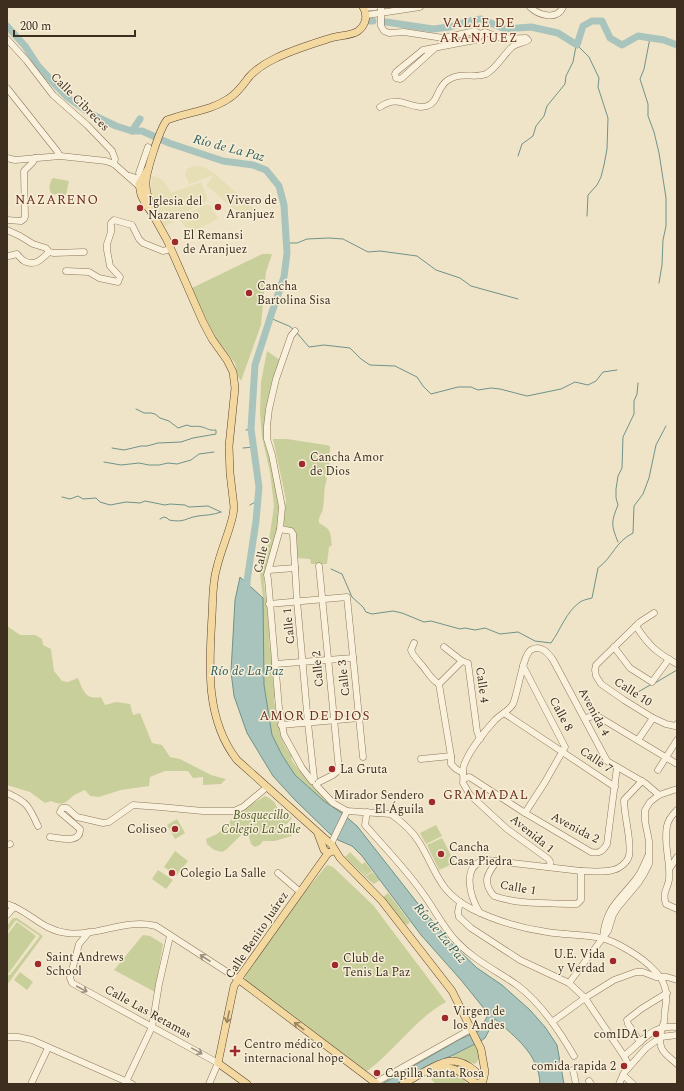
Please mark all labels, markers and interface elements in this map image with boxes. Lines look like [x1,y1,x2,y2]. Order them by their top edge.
scale bar [14,12,135,38]
district label: VALLE DE ARANJUEZ [440,13,518,48]
text: 200 m [20,17,51,36]
street label: Calle Cibreces [46,68,114,136]
water label: Río de La Paz [191,129,267,167]
district label: NAZARENO [15,190,99,210]
place label: Vivero de Aranjuez [226,191,277,224]
place label: Iglesia del Nazareno [148,192,202,225]
marker: Vivero de Aranjuez [213,202,223,212]
marker: Iglesia del Nazareno [135,203,145,213]
place label: El Remansi de Aranjuez [183,226,247,259]
marker: El Remansi de Aranjuez [170,237,180,247]
place label: Cancha Bartolina Sisa [257,277,331,310]
marker: Cancha Bartolina Sisa [244,288,254,298]
place label: Cancha Amor de Dios [310,448,384,481]
marker: Cancha Amor de Dios [297,459,307,469]
street label: Calle 0 [249,535,275,575]
street label: Calle 1 [278,607,300,645]
street label: Calle 2 [307,650,329,688]
street label: Calle 3 [333,659,355,697]
water label: Río de La Paz [210,661,284,681]
street label: Calle 4 [470,666,494,704]
street label: Calle 10 [610,672,656,712]
street label: Avenida 4 [573,684,615,740]
street label: Calle 8 [544,693,578,735]
district label: AMOR DE DIOS [260,706,370,726]
street label: Calle 7 [576,742,616,778]
place label: La Gruta [340,760,387,779]
marker: La Gruta [327,764,337,774]
district label: GRAMADAL [443,785,529,805]
place label: Mirador Sendero El Águila [334,786,424,819]
marker: Mirador Sendero El Águila [427,797,437,807]
park label: Bosquecillo Colegio La Salle [221,806,301,839]
street label: Avenida 2 [547,807,603,849]
street label: Avenida 1 [506,810,558,858]
place label: Coliseo [127,820,167,839]
marker: Coliseo [170,824,180,834]
place label: Cancha Casa Piedra [449,838,512,871]
marker: Cancha Casa Piedra [436,849,446,859]
place label: Colegio La Salle [180,864,266,883]
marker: Colegio La Salle [167,868,177,878]
street label: Calle 1 [498,875,538,901]
street label: Calle Benito Juárez [221,887,293,983]
water label: Río de La Paz [409,899,471,967]
place label: U.E. Vida y Verdad [554,945,605,978]
place label: Saint Andrews School [46,948,124,981]
place label: Club de Tenis La Paz [343,949,411,982]
one-way arrow [200,954,211,962]
marker: U.E. Vida y Verdad [608,956,618,966]
marker: Saint Andrews School [33,959,43,969]
marker: Club de Tenis La Paz [330,960,340,970]
street label: Calle Las Retamas [101,980,195,1044]
one-way arrow [76,986,88,993]
place label: Virgen de los Andes [453,1002,505,1035]
one-way arrow [223,1010,231,1023]
marker: Virgen de los Andes [440,1013,450,1023]
one-way arrow [293,1022,304,1030]
place label: comIDA 1 [594,1025,648,1044]
marker: comIDA 1 [651,1029,661,1039]
place label: Centro médico internacional hope [244,1035,344,1068]
marker: Centro médico internacional hope [229,1045,241,1057]
one-way arrow [191,1048,203,1056]
place label: comida rapida 2 [531,1057,616,1076]
marker: comida rapida 2 [619,1061,629,1071]
place label: Capilla Santa Rosa [385,1064,484,1083]
marker: Capilla Santa Rosa [372,1068,382,1078]

